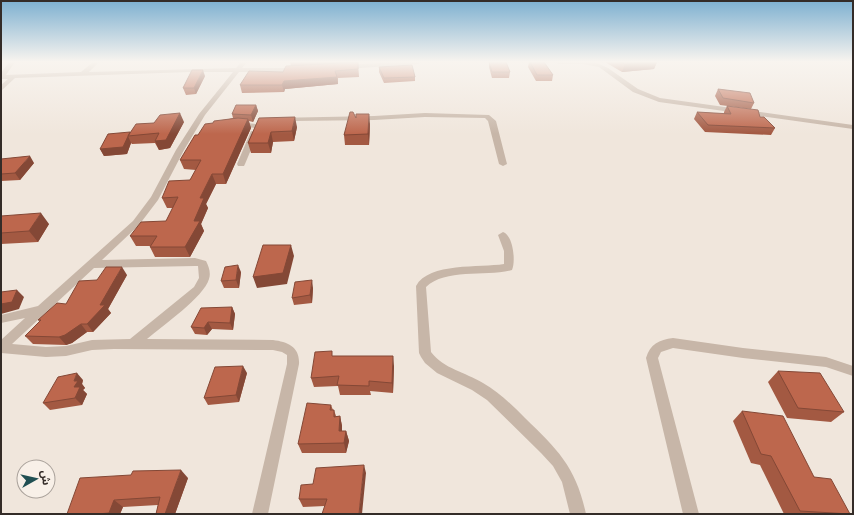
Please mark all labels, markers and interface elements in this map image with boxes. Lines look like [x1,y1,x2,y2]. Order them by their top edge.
north arrow [16,459,56,499]
text: ش [38,469,54,486]

